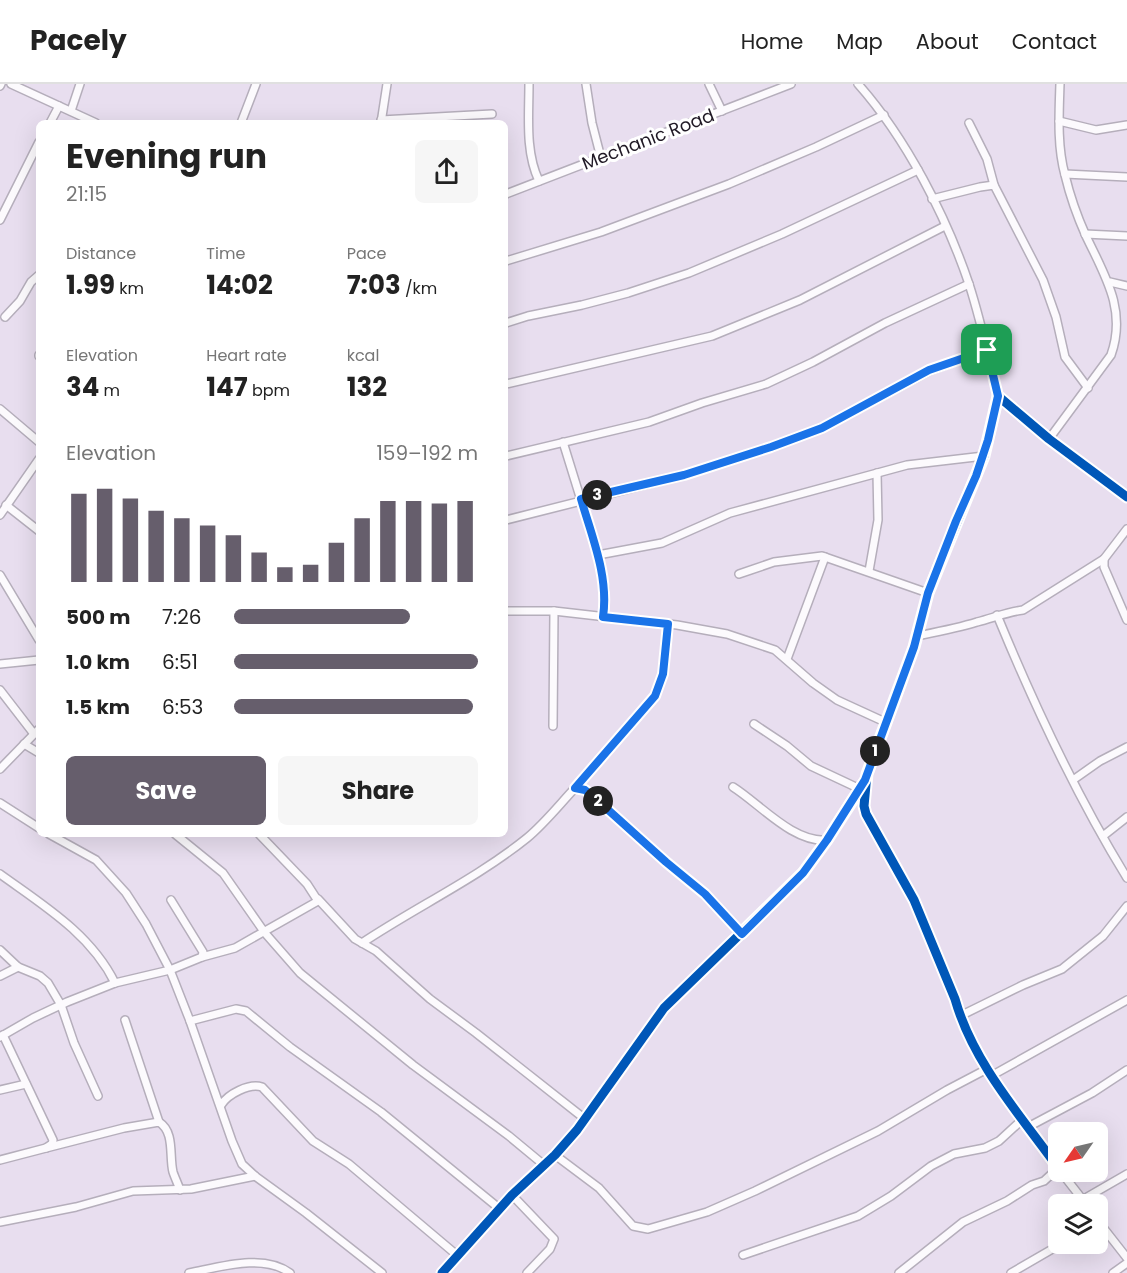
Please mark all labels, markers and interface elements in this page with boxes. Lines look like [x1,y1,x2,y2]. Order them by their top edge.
text: Pacely [30,21,127,60]
text: Home [741,27,803,56]
text: Map [836,27,883,56]
text: About [916,27,979,56]
text: Contact [1012,27,1097,56]
street label: Mechanic Road [578,102,718,176]
text: Evening run [66,133,267,180]
button: share [415,140,478,203]
text: 21:15 [66,180,107,208]
text: Distance [66,242,136,265]
text: Time [206,242,245,265]
text: Pace [347,242,386,265]
text: 1.99 [66,267,115,303]
text: 14:02 [206,267,273,303]
text: 7:03 [347,267,401,303]
text: km [115,277,144,300]
text: /km [401,277,437,300]
pin [961,324,1012,375]
icon: arrive [970,333,1003,366]
text: Elevation [66,344,138,367]
text: Heart rate [206,344,287,367]
text: kcal [347,344,379,367]
text: 34 [66,369,99,405]
text: 147 [206,369,248,405]
text: 132 [347,369,387,405]
text: m [99,379,120,402]
text: bpm [248,379,290,402]
text: Elevation [66,439,156,467]
text: 159–192 m [376,439,478,467]
pin: 3 [582,480,612,510]
text: 3 [592,483,602,506]
text: 500 m [66,603,131,631]
text: 7:26 [162,603,201,631]
text: 1.0 km [66,648,130,676]
text: 6:51 [162,648,198,676]
text: 1.5 km [66,693,130,721]
text: 6:53 [162,693,203,721]
pin: 1 [860,736,890,766]
text: 1 [872,739,878,762]
button: Save [66,756,266,825]
button: Share [278,756,478,825]
pin: 2 [583,786,613,816]
text: 2 [593,789,603,812]
north arrow [1048,1122,1108,1182]
map controls [1048,1122,1108,1254]
button: layers [1048,1194,1108,1254]

